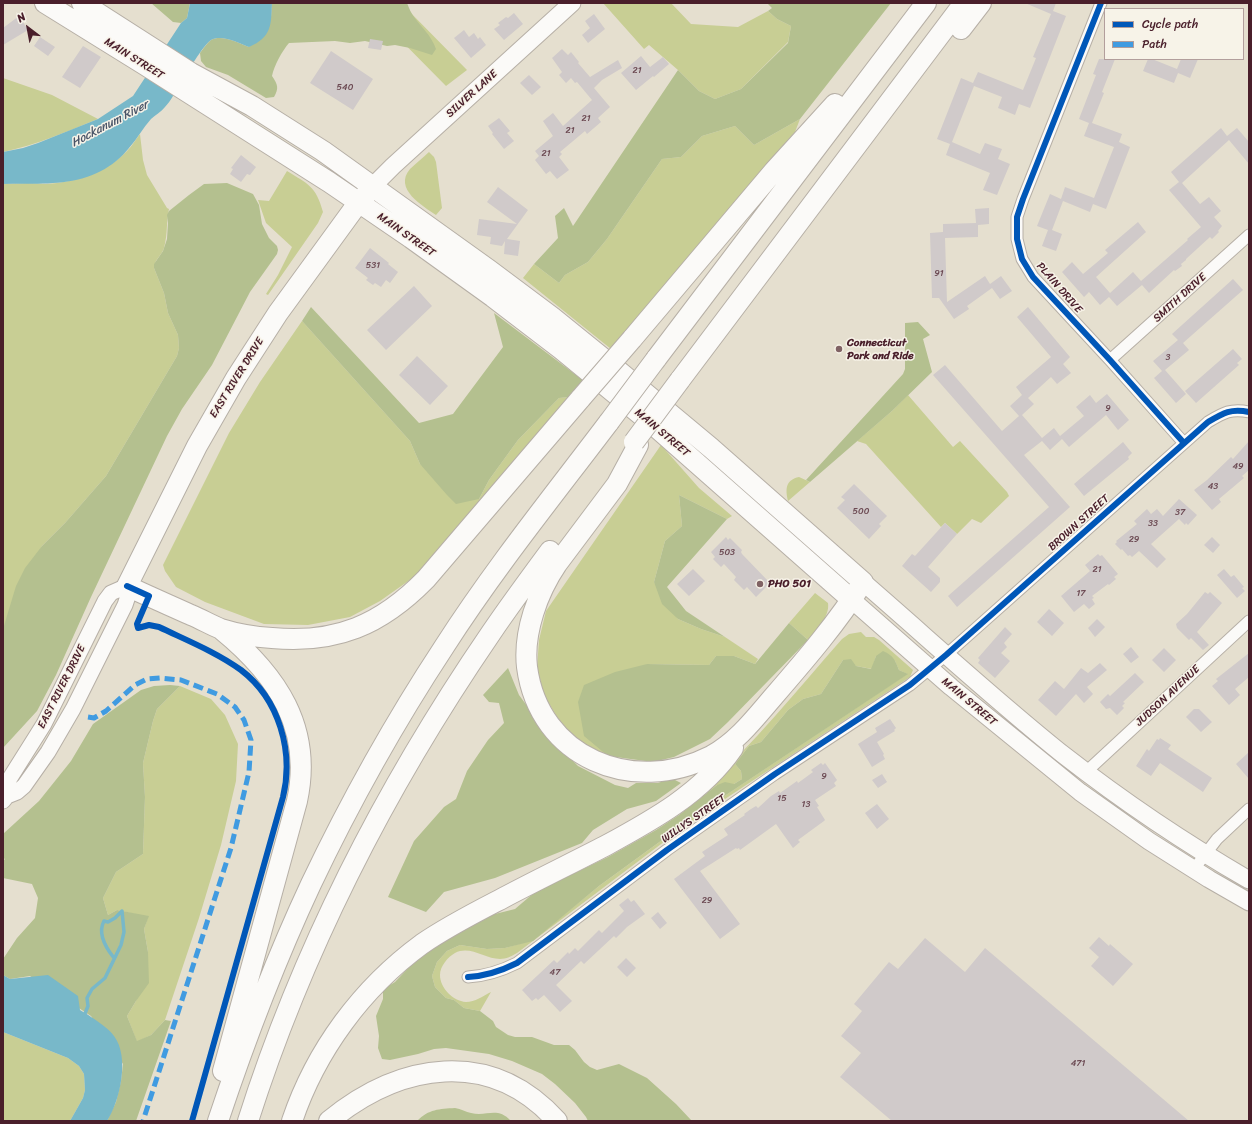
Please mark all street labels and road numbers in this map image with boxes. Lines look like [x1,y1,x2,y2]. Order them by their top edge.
street label: MAIN STREET [102,35,166,83]
street label: SILVER LANE [444,67,500,121]
street label: MAIN STREET [374,210,438,260]
street label: PLAIN DRIVE [1033,260,1085,316]
street label: SMITH DRIVE [1151,271,1209,325]
street label: EAST RIVER DRIVE [207,335,267,421]
street label: MAIN STREET [632,406,692,460]
street label: BROWN STREET [1046,492,1112,554]
street label: EAST RIVER DRIVE [35,643,89,731]
street label: JUDSON AVENUE [1133,663,1203,729]
street label: MAIN STREET [939,675,999,729]
street label: WILLYS STREET [659,792,729,846]

